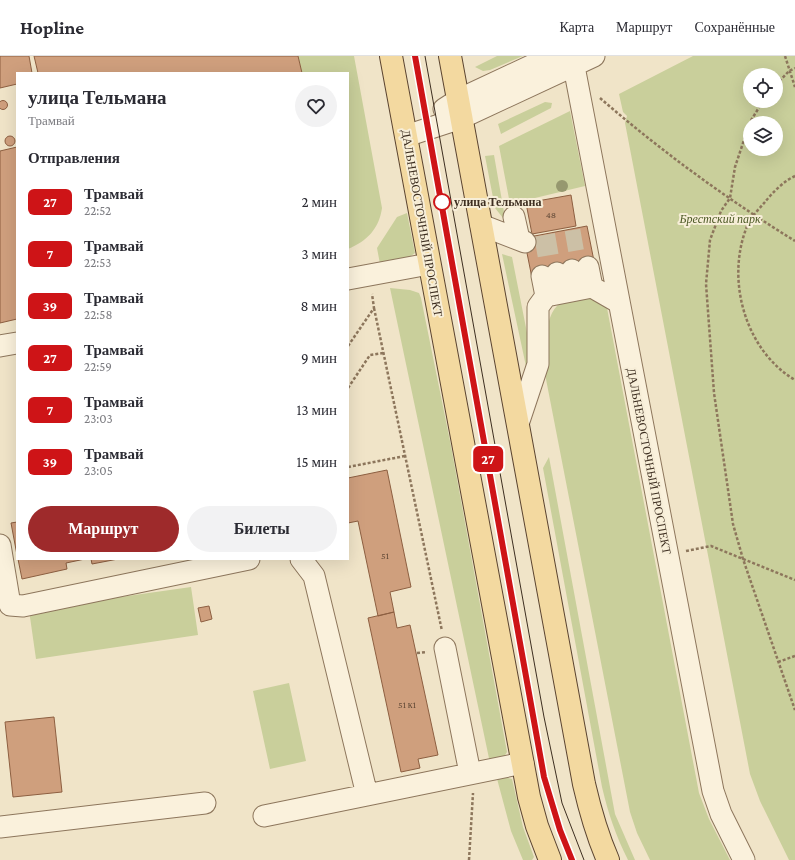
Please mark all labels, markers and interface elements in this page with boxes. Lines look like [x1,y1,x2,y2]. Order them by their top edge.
text: Hopline [20,17,84,38]
text: Карта [559,19,594,35]
text: Маршрут [616,19,672,35]
text: Сохранённые [694,19,775,35]
map controls [743,68,783,156]
button: locate [743,68,783,108]
button: heart [295,85,337,127]
text: улица Тельмана [28,87,167,108]
text: Трамвай [28,113,75,128]
button: layers [743,116,783,156]
street label: ДАЛЬНЕВОСТОЧНЫЙ ПРОСПЕКТ [399,128,445,318]
text: Отправления [28,150,120,166]
text: Трамвай [84,186,144,202]
marker: улица Тельмана [433,193,451,211]
text: 27 [43,194,57,210]
text: 2 мин [301,194,337,210]
place label: улица Тельмана [454,195,542,209]
text: 22:52 [84,203,111,218]
house number: 48 [546,209,556,220]
park label: Брестский парк [678,212,761,226]
text: Трамвай [84,238,144,254]
text: 7 [47,246,53,262]
text: 3 мин [302,246,337,262]
text: 22:53 [84,255,111,270]
text: Трамвай [84,290,144,306]
text: 39 [43,298,57,314]
text: 8 мин [301,298,337,314]
text: 22:58 [84,307,112,322]
text: Трамвай [84,342,144,358]
text: 27 [43,350,57,366]
text: 9 мин [301,350,337,366]
text: 22:59 [84,359,112,374]
street label: ДАЛЬНЕВОСТОЧНЫЙ ПРОСПЕКТ [624,367,674,556]
text: Трамвай [84,394,144,410]
text: 7 [47,402,53,418]
text: 13 мин [297,402,337,418]
text: 23:03 [84,411,113,426]
text: Трамвай [84,446,144,462]
line badge: 27 [470,446,506,472]
text: 27 [481,451,495,467]
text: 39 [43,454,57,470]
text: 15 мин [297,454,337,470]
text: 23:05 [84,463,113,478]
button: Маршрут [28,506,179,552]
button: Билеты [187,506,337,552]
house number: 51 [381,550,389,561]
house number: 51 к1 [398,699,416,710]

